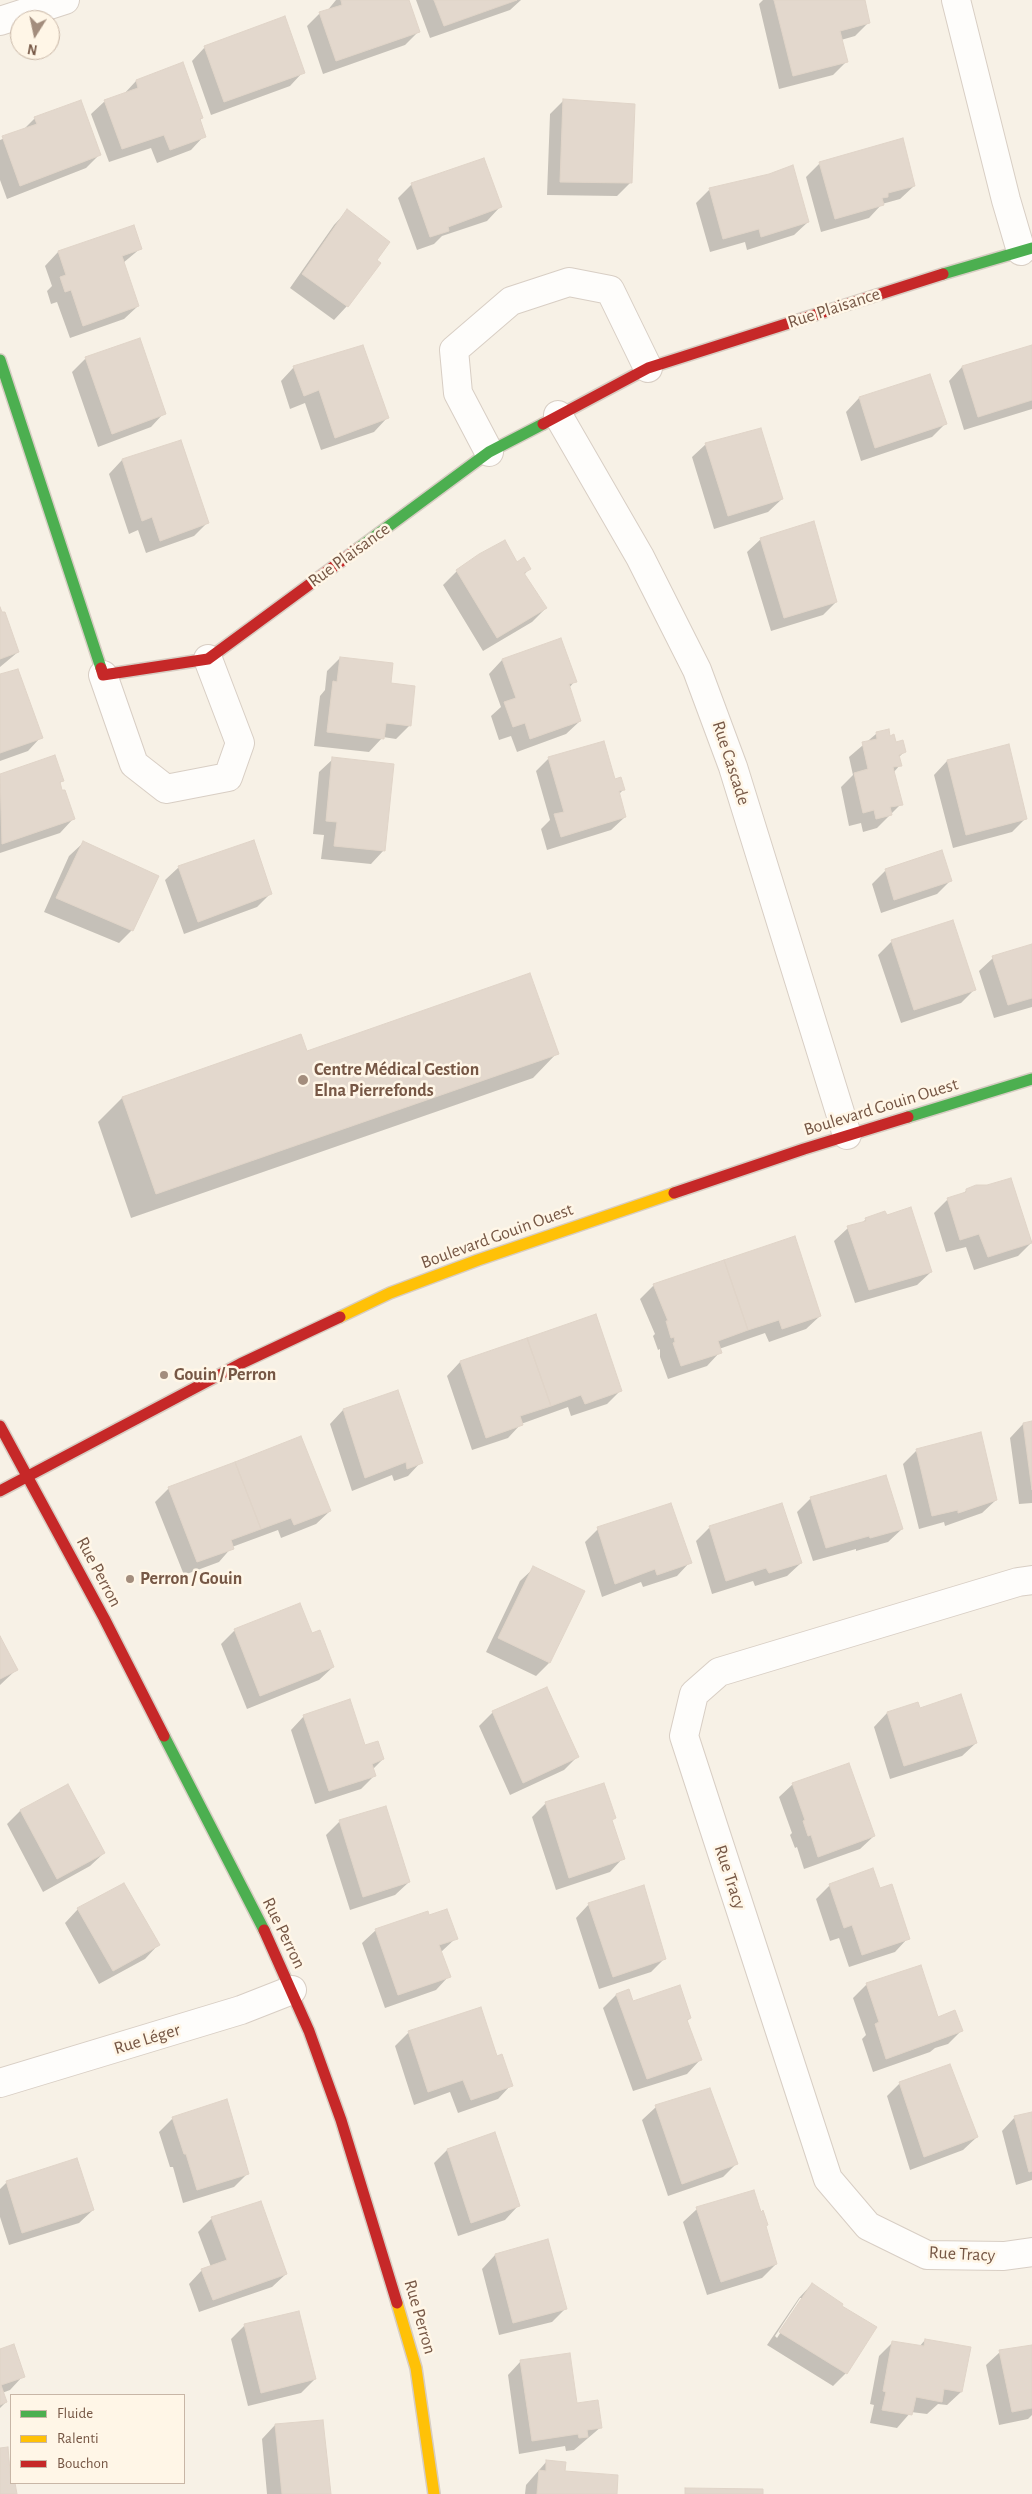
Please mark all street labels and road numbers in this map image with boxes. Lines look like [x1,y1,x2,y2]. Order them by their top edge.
street label: Rue Plaisance [785,283,883,333]
street label: Rue Plaisance [304,518,394,592]
street label: Rue Cascade [707,718,755,808]
street label: Boulevard Gouin Ouest [801,1073,961,1141]
street label: Boulevard Gouin Ouest [418,1198,576,1274]
street label: Rue Perron [72,1533,126,1611]
street label: Rue Tracy [709,1842,751,1912]
street label: Rue Perron [258,1894,310,1972]
street label: Rue Léger [111,2019,183,2059]
street label: Rue Tracy [928,2241,996,2267]
street label: Rue Perron [399,2277,441,2357]

